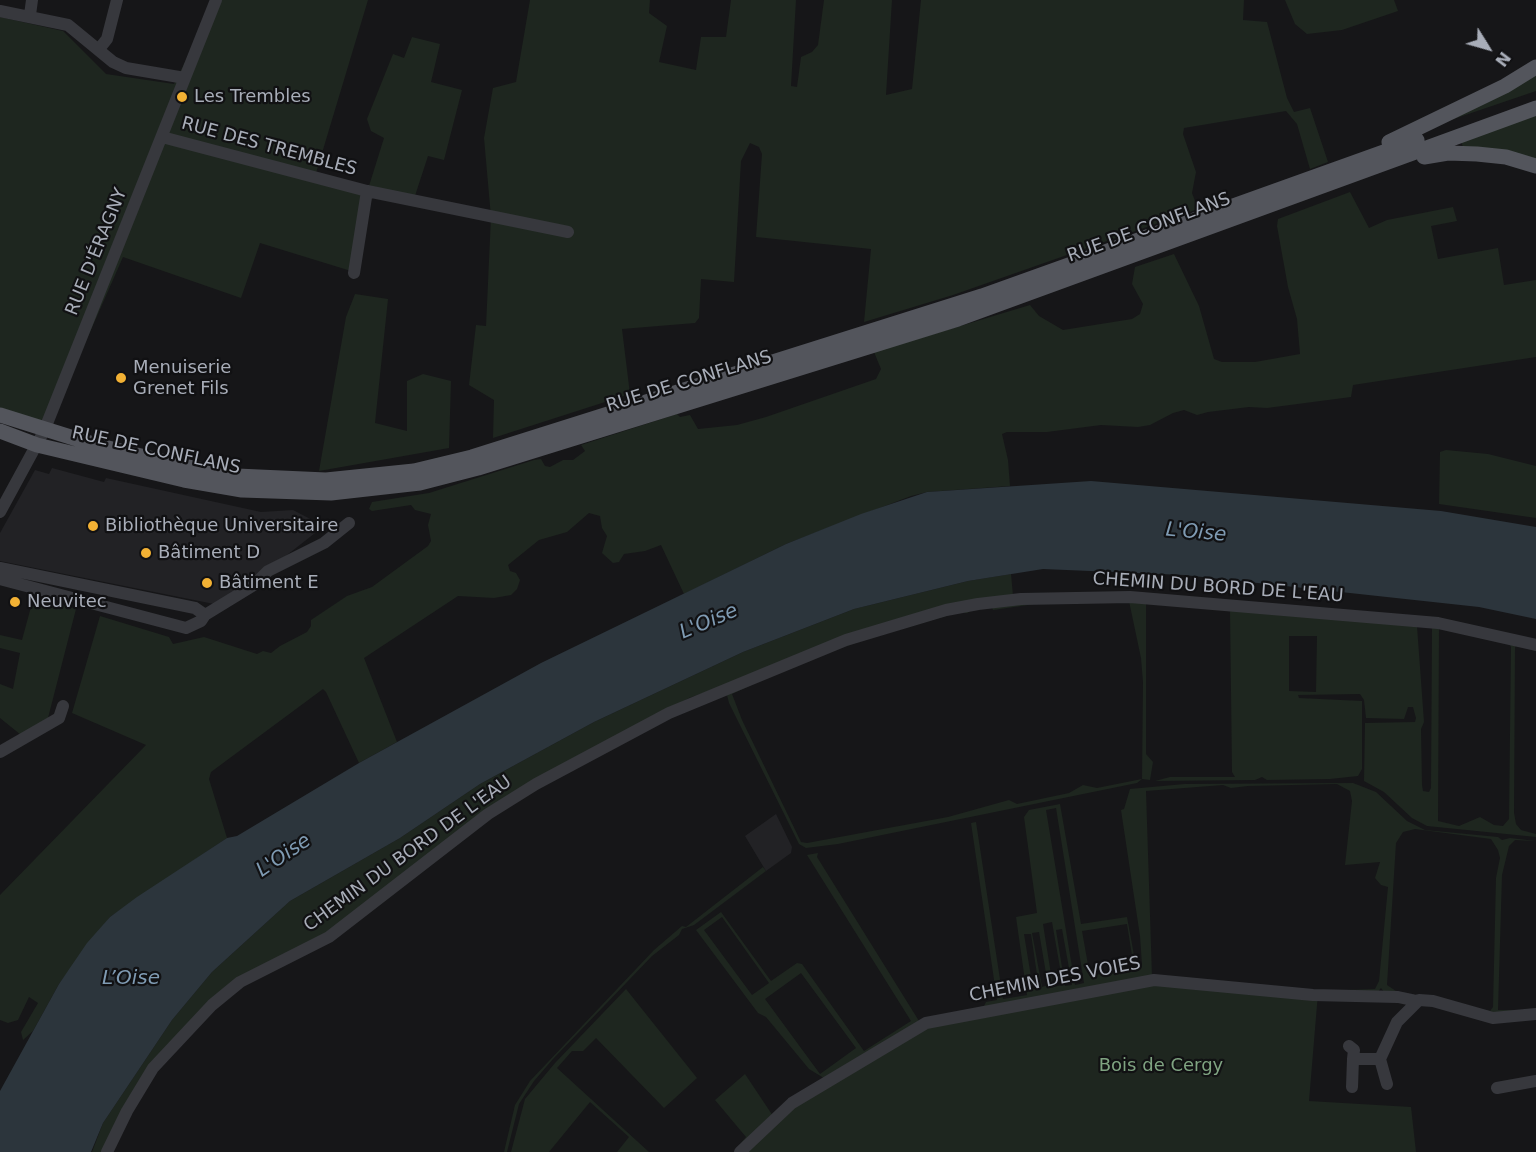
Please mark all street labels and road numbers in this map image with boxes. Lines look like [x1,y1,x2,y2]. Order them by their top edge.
street label: RUE DES TREMBLES [179,113,359,181]
street label: RUE D'ÉRAGNY [62,185,132,319]
street label: RUE DE CONFLANS [1065,188,1233,268]
street label: RUE DE CONFLANS [604,347,774,417]
street label: RUE DE CONFLANS [70,423,242,479]
street label: CHEMIN DU BORD DE L'EAU [1092,568,1344,608]
street label: CHEMIN DU BORD DE L'EAU [300,771,516,937]
street label: CHEMIN DES VOIES [967,953,1143,1007]

